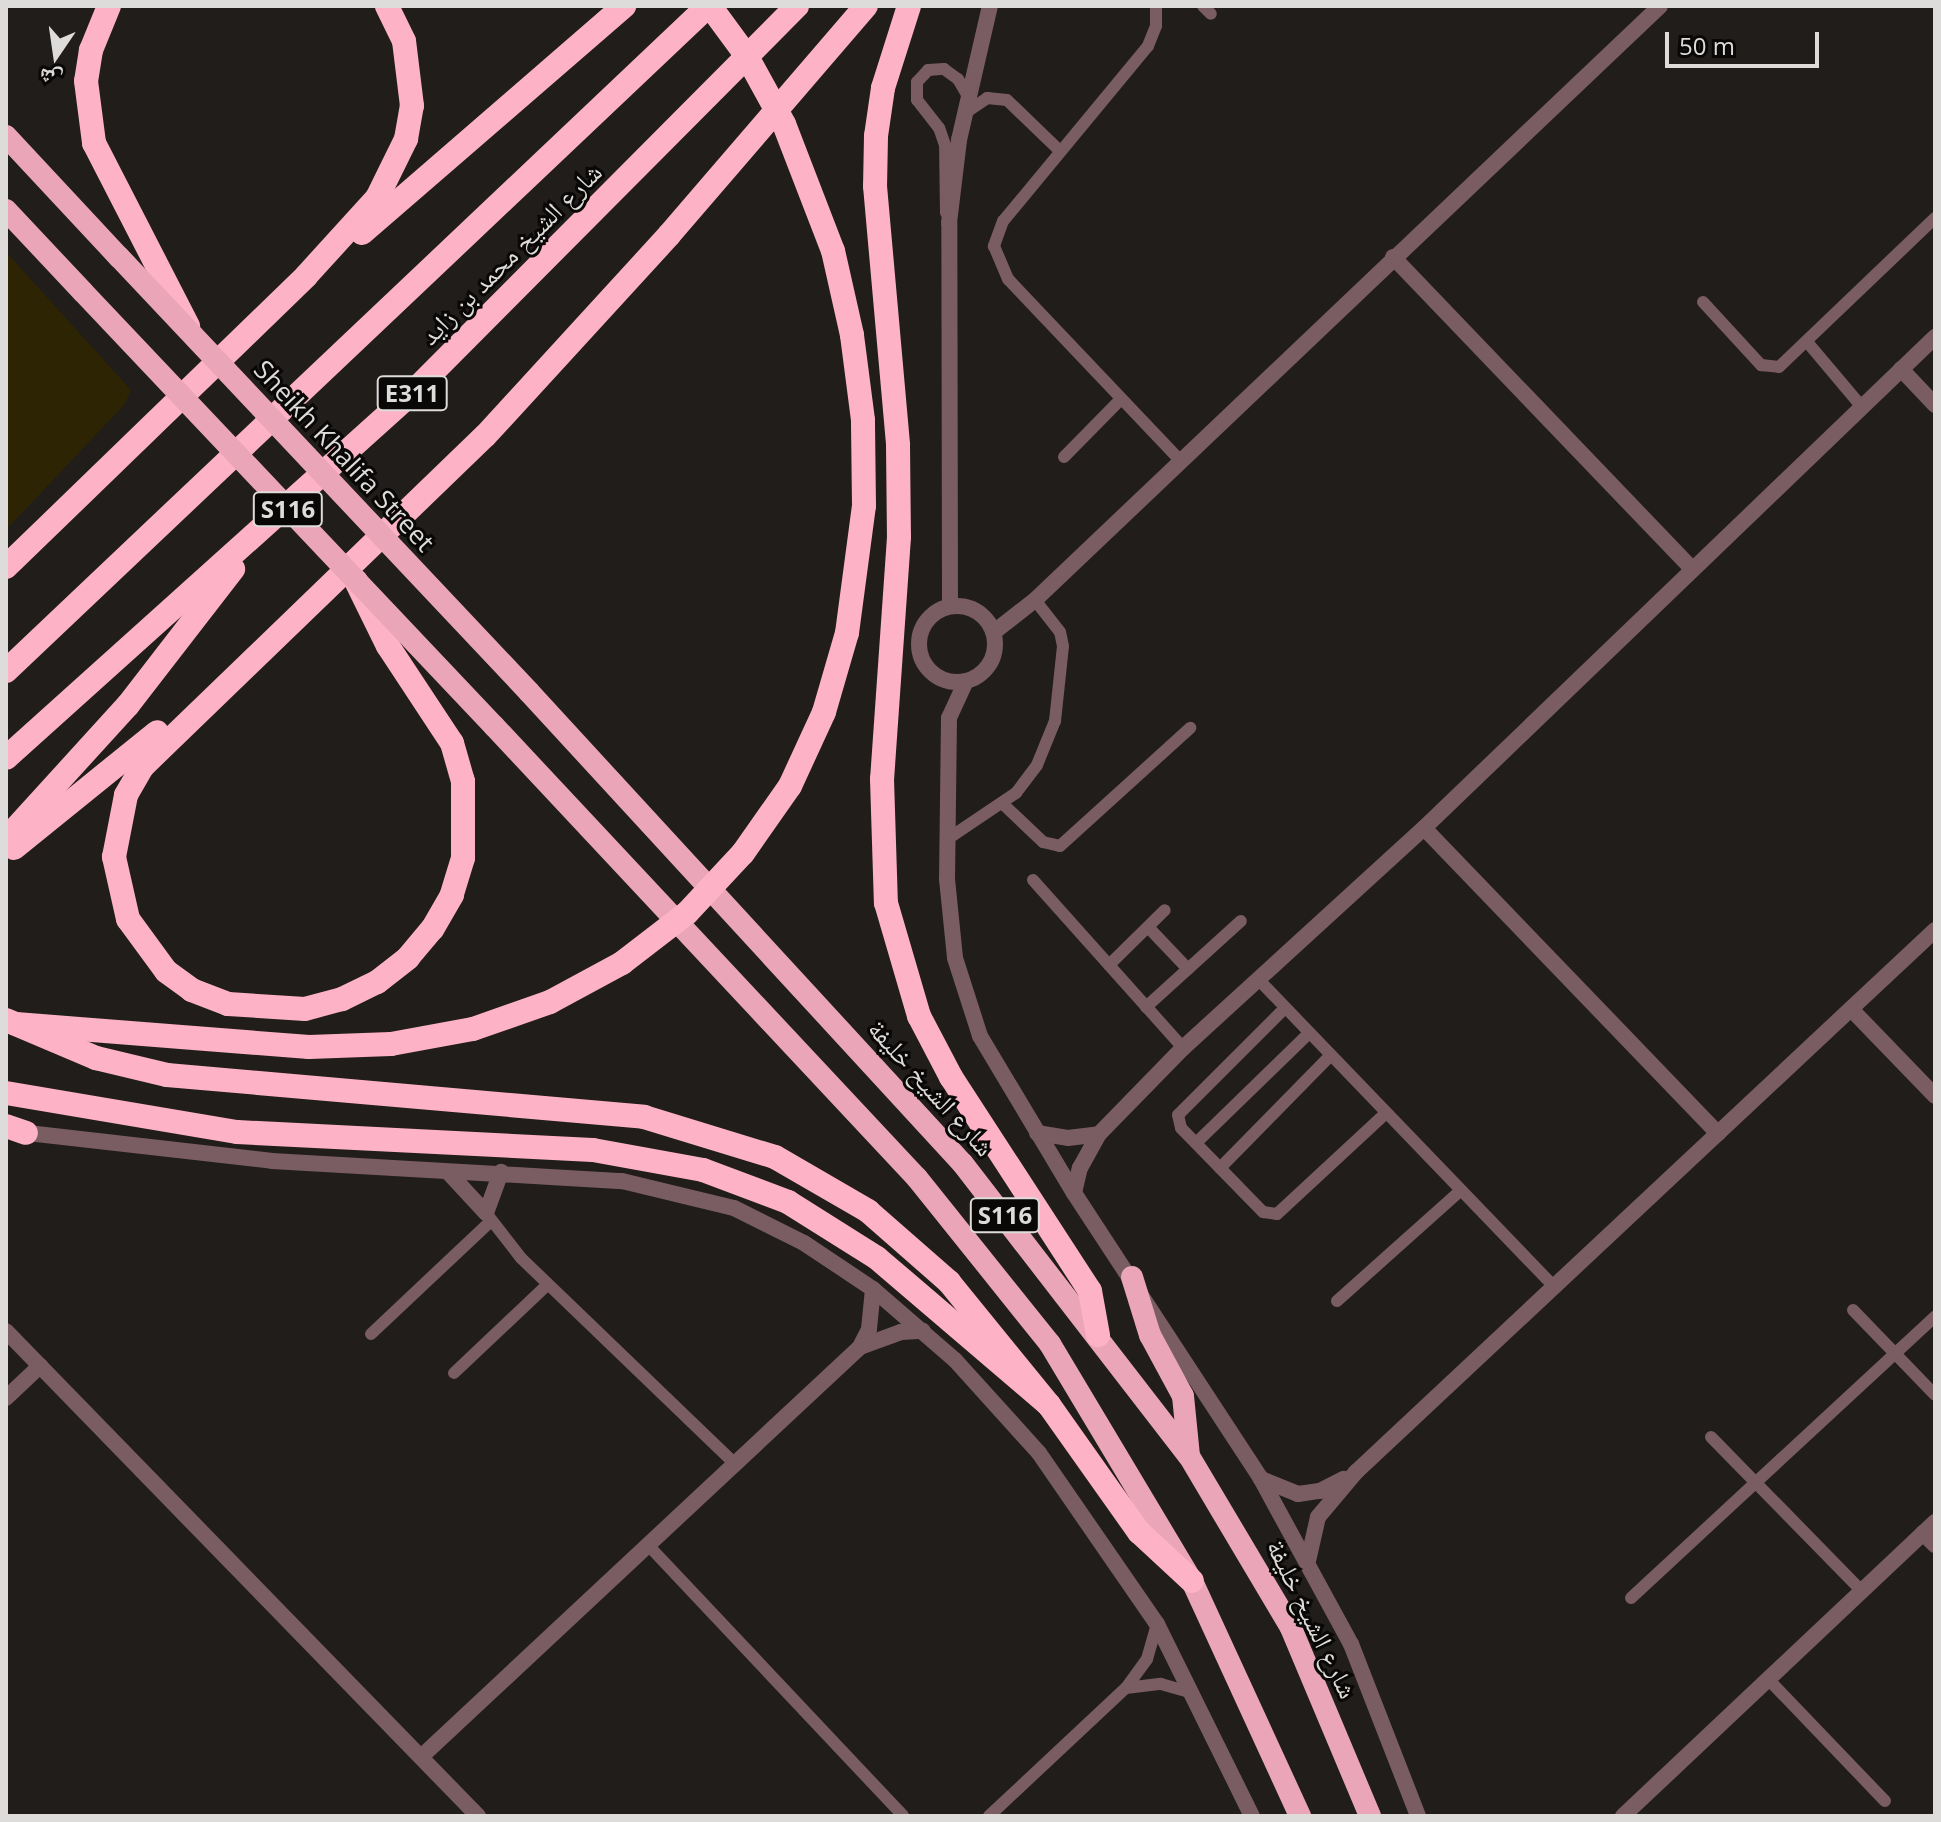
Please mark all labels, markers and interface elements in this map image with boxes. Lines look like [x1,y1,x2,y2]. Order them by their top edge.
north arrow [16,16,96,96]
scale bar [1669,16,1823,66]
text: 50 m [1679,29,1735,62]
text: ش [36,62,65,97]
street label: شارع الشيخ محمد بن زايد [414,157,608,351]
street label: Sheikh Khalifa Street [247,354,441,558]
road number: E311 [376,373,448,413]
road number: S116 [252,489,324,529]
street label: شارع الشيخ خليفة [862,1013,1000,1163]
road number: S116 [969,1195,1041,1235]
street label: شارع الشيخ خليفة [1260,1535,1364,1703]

